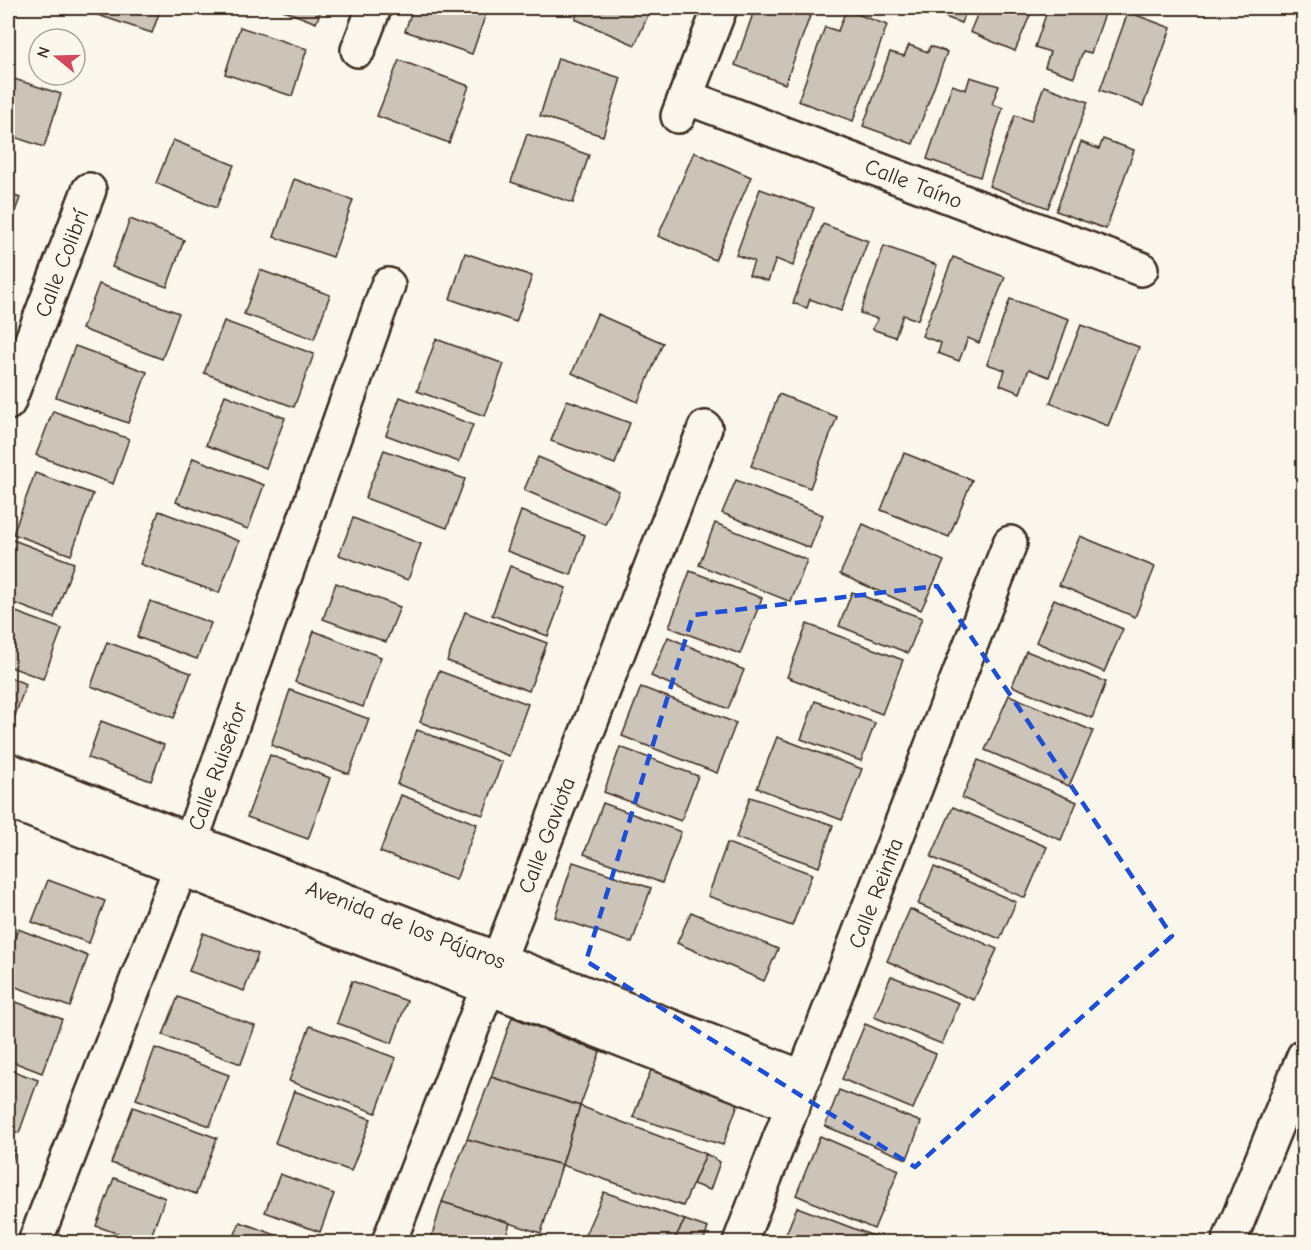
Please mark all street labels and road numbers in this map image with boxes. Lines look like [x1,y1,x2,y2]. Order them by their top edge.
street label: Calle Taíno [861,153,966,214]
street label: Calle Colibrí [29,205,95,321]
street label: Calle Ruiseñor [183,698,253,834]
street label: Calle Gaviota [513,773,581,897]
street label: Calle Reinita [843,835,909,952]
street label: Avenida de los Pájaros [302,875,509,975]

